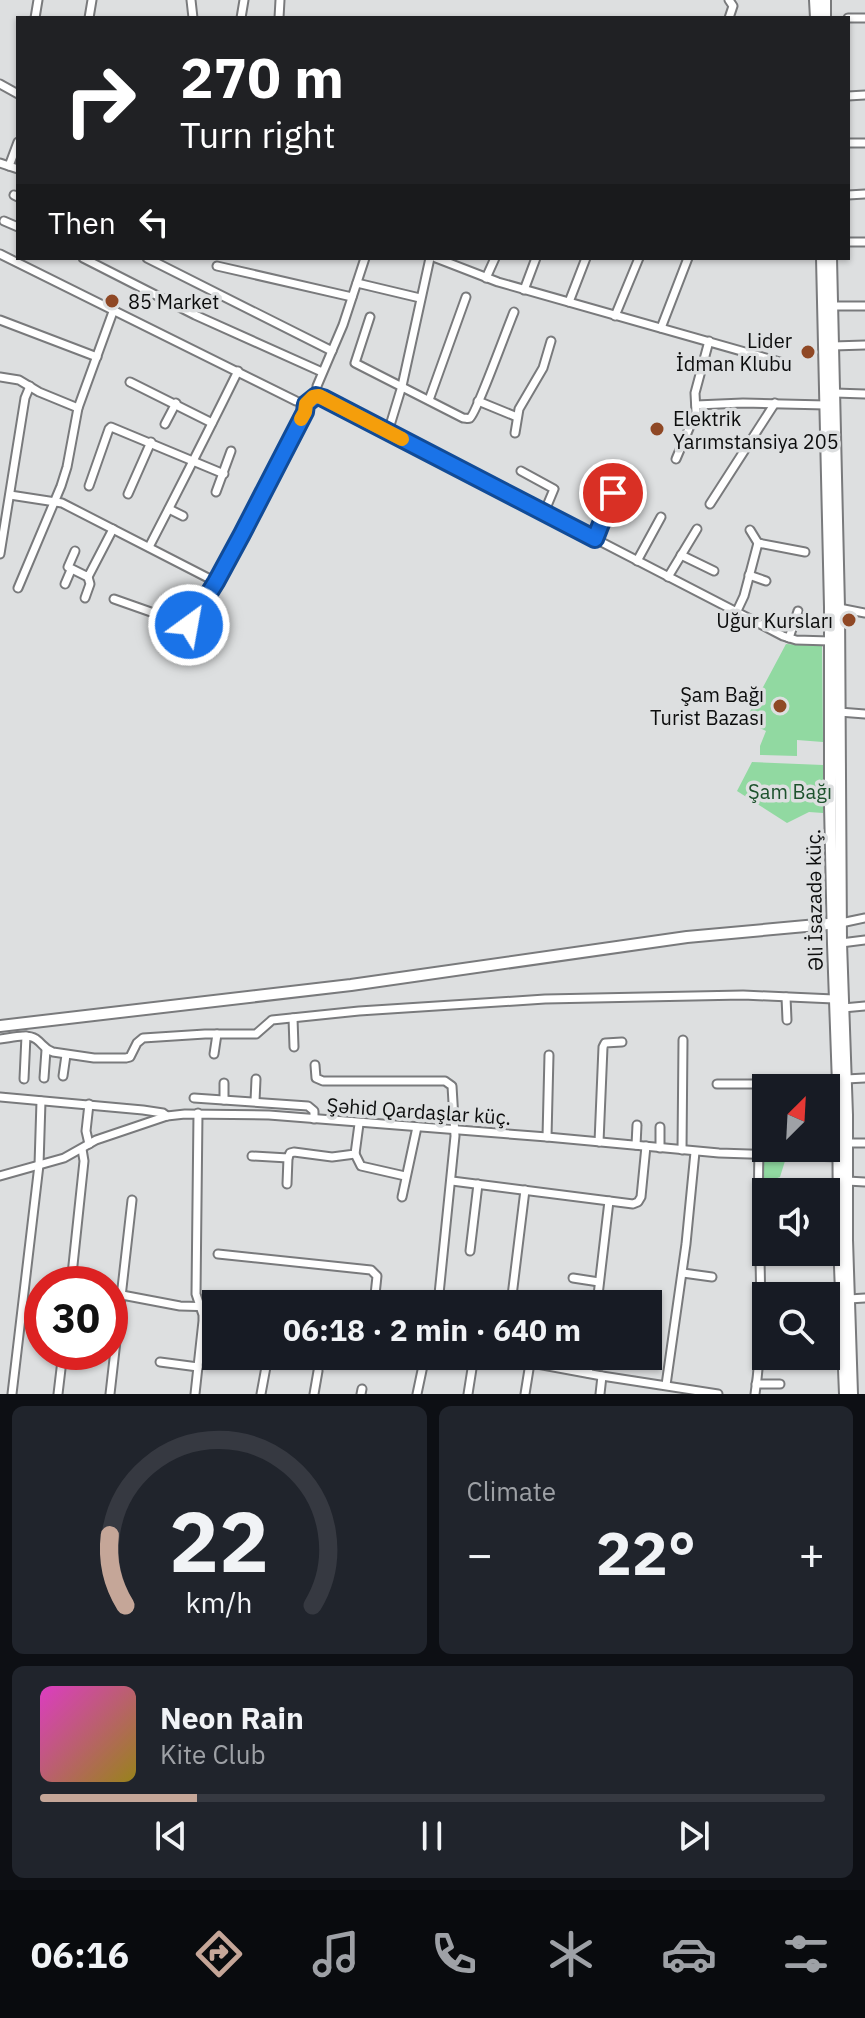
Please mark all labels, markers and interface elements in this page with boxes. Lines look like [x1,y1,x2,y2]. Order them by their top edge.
text: 270 m [180,41,344,113]
icon: right [48,48,152,152]
text: Turn right [180,111,336,158]
icon: left [132,200,176,244]
text: Then [48,203,116,242]
place label: 85 Market [128,288,219,315]
marker: 85 Market [103,292,121,310]
place label: Lider İdman Klubu [676,327,792,377]
marker: Lider İdman Klubu [799,343,817,361]
place label: Elektrik Yarımstansiya 205 [673,405,839,455]
marker: Elektrik Yarımstansiya 205 [648,420,666,438]
pin [579,459,647,527]
icon: arrive [591,471,635,515]
position arrow [147,583,231,667]
place label: Uğur Kursları [716,607,833,634]
marker: Uğur Kursları [840,611,858,629]
place label: Şam Bağı Turist Bazası [650,681,764,731]
marker: Şam Bağı Turist Bazası [771,697,789,715]
park label: Şam Bağı [748,778,832,805]
street label: Əli İsazadə küç. [799,829,829,971]
north arrow [752,1074,840,1162]
map controls [752,1074,840,1370]
street label: Şəhid Qardaşlar küç. [326,1091,512,1131]
button: sound [752,1178,840,1266]
speed limit sign: 30 [24,1266,128,1370]
button: search [752,1282,840,1370]
text: 06:18 · 2 min · 640 m [283,1310,581,1349]
text: Climate [467,1474,556,1508]
text: 22 [169,1487,269,1595]
text: 22° [596,1513,696,1592]
text: − [467,1525,493,1582]
text: + [799,1525,825,1582]
text: km/h [186,1584,253,1621]
text: Neon Rain [160,1698,304,1737]
text: Kite Club [160,1737,265,1771]
icon: previous [149,1814,193,1858]
icon: pause [410,1814,454,1858]
icon: next [672,1814,716,1858]
icon: directions [191,1926,247,1982]
icon: music [308,1926,364,1982]
icon: phone [426,1926,482,1982]
icon: climate [543,1926,599,1982]
icon: car [661,1926,717,1982]
icon: filters [778,1926,834,1982]
text: 06:16 [31,1931,129,1978]

